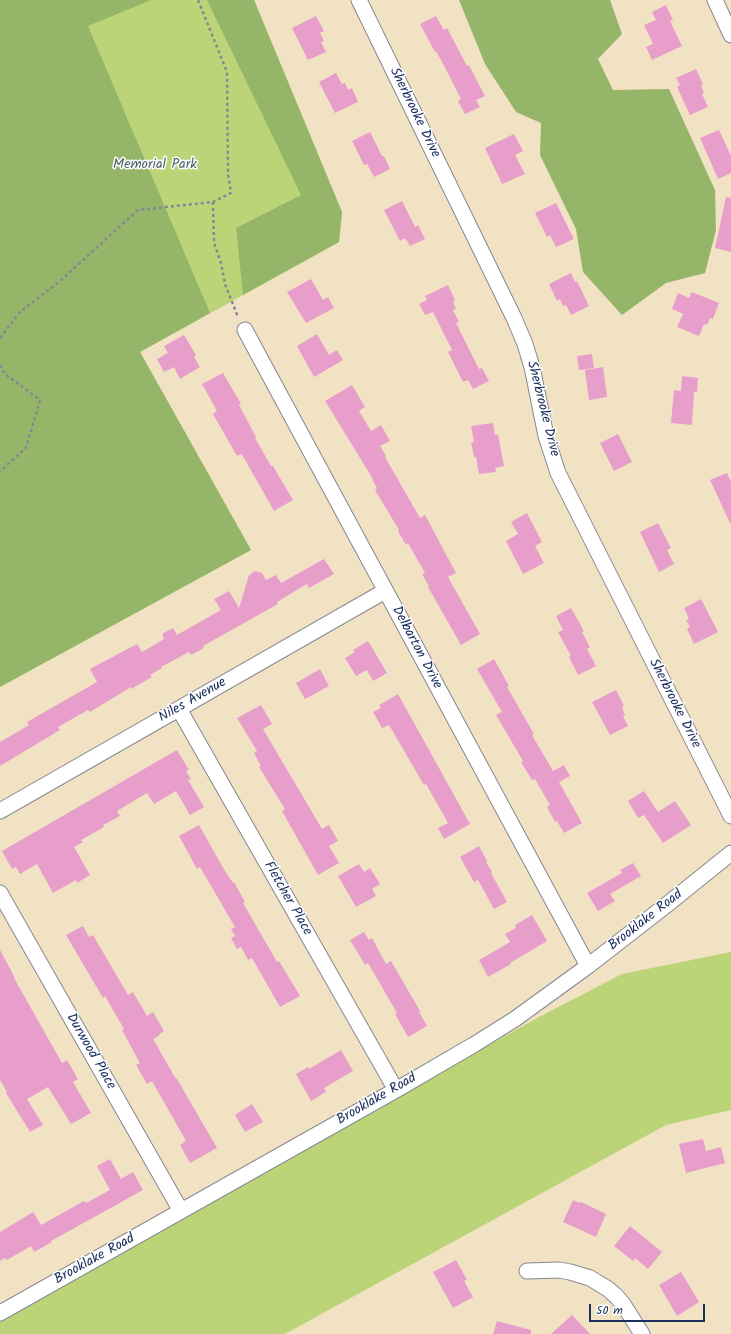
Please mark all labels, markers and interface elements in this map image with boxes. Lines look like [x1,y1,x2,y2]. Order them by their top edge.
street label: Sherbrooke Drive [385,65,443,161]
park label: Memorial Park [113,158,197,174]
street label: Sherbrooke Drive [522,359,562,459]
street label: Delbarton Drive [387,604,445,692]
street label: Sherbrooke Drive [644,656,704,752]
street label: Niles Avenue [156,675,230,727]
street label: Fletcher Place [259,859,315,939]
street label: Brooklake Road [606,887,686,955]
street label: Durwood Place [61,1011,119,1093]
street label: Brooklake Road [334,1070,420,1130]
street label: Brooklake Road [52,1231,138,1289]
scale bar [591,1296,707,1322]
text: 50 m [596,1301,623,1320]

